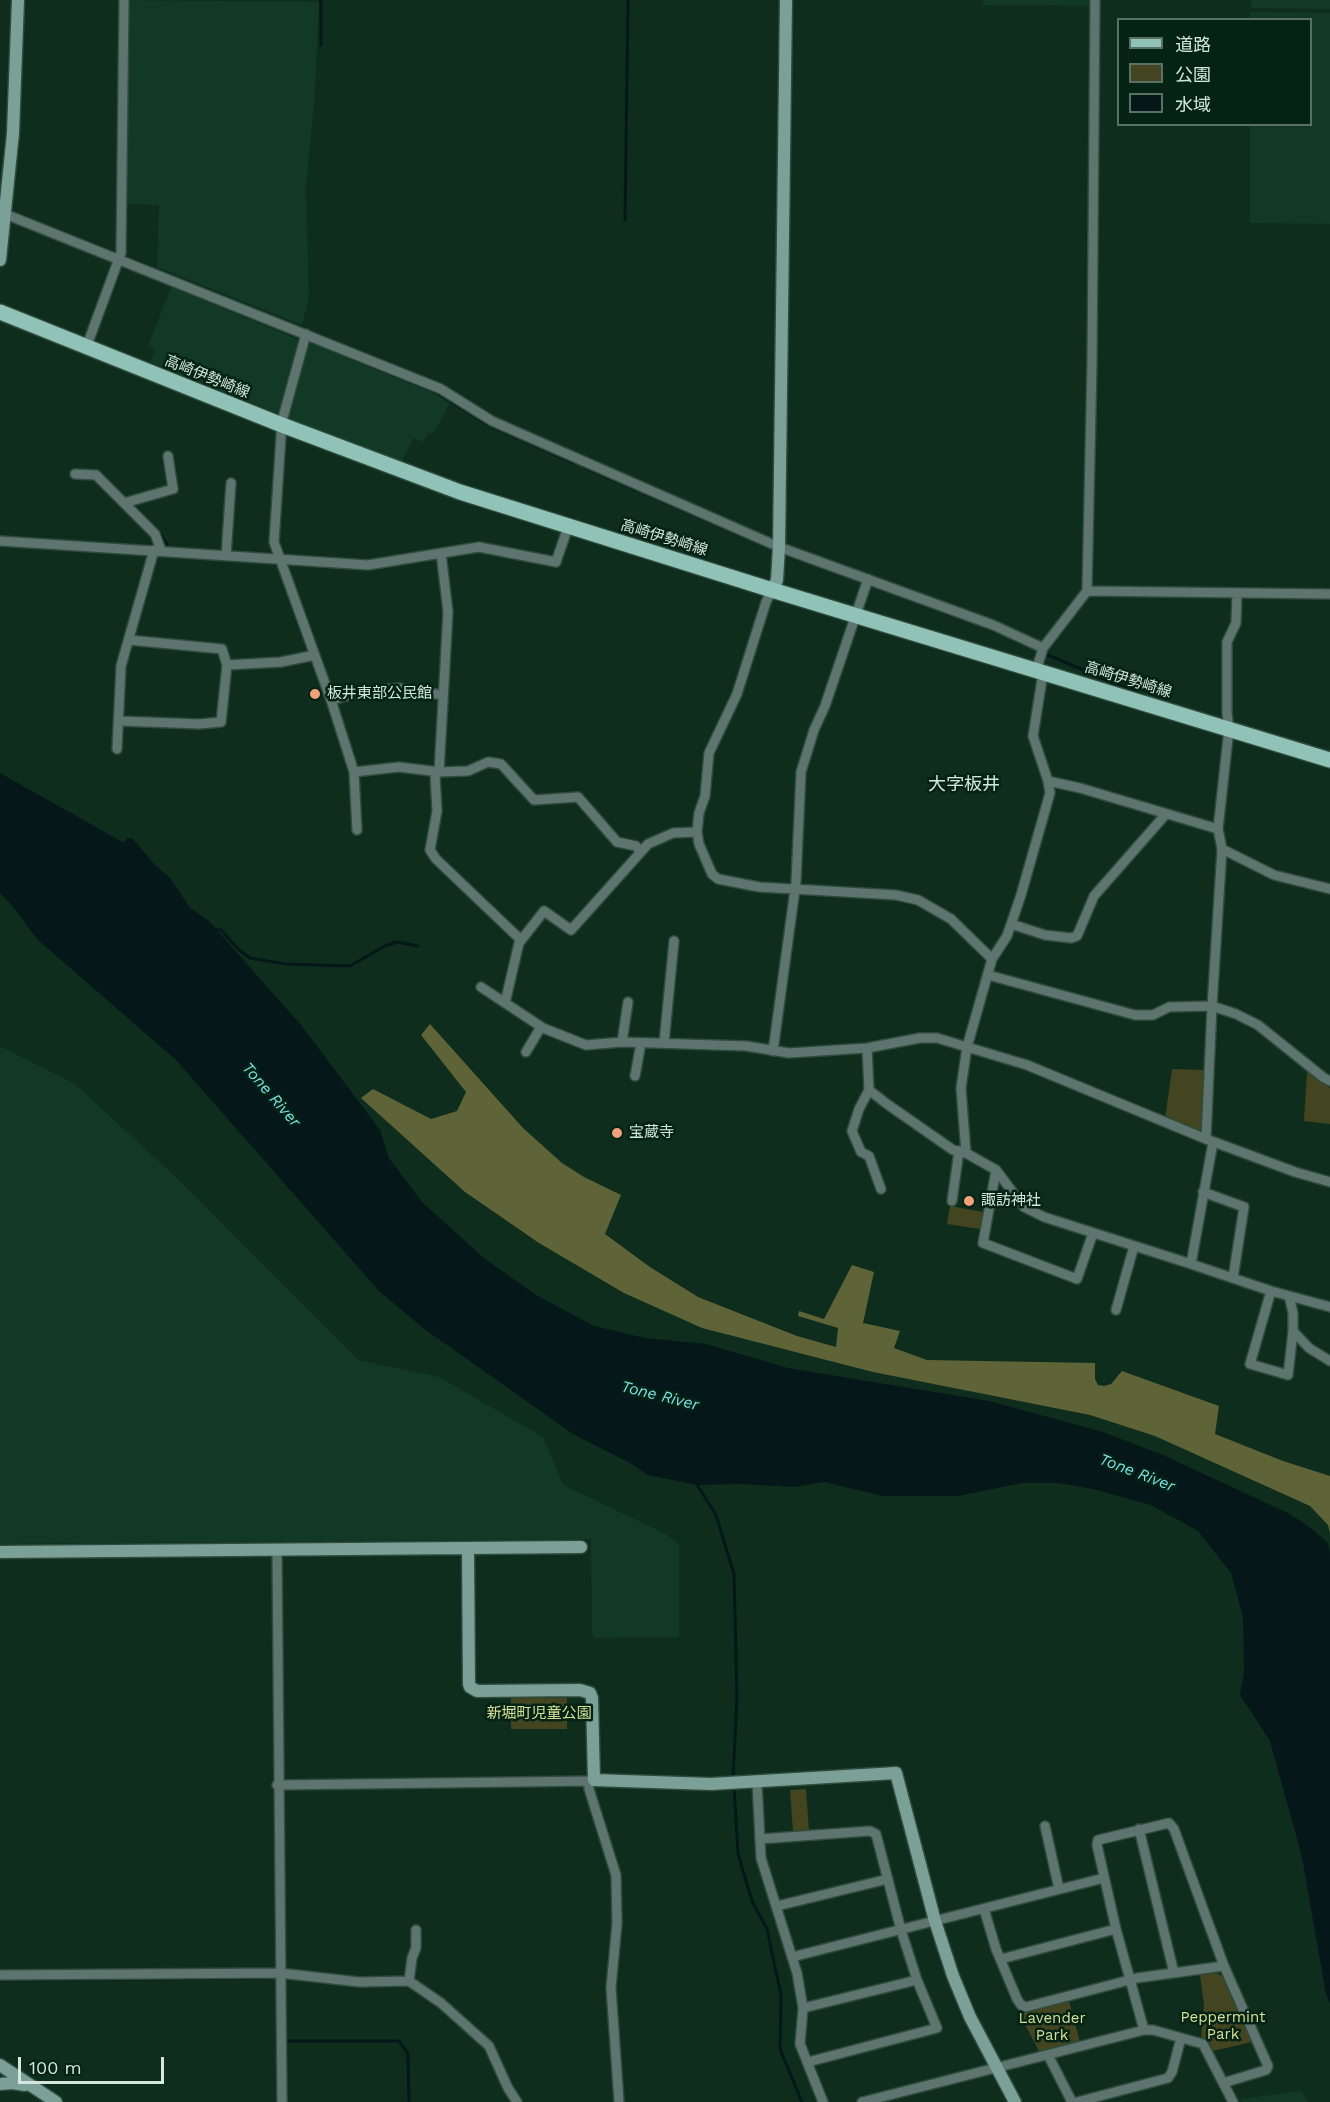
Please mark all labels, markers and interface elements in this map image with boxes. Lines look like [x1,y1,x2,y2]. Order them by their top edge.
legend [1117,18,1312,126]
text: 道路 [1175,34,1211,55]
text: 公園 [1175,64,1211,85]
text: 水域 [1175,94,1211,115]
street label: 高崎伊勢崎線 [162,352,252,402]
street label: 高崎伊勢崎線 [618,516,710,560]
street label: 高崎伊勢崎線 [1082,658,1174,702]
place label: 板井東部公民館 [327,685,432,703]
marker: 板井東部公民館 [308,687,322,701]
district label: 大字板井 [928,774,1000,796]
water label: Tone River [238,1059,304,1131]
place label: 宝蔵寺 [629,1124,674,1142]
marker: 宝蔵寺 [610,1126,624,1140]
place label: 諏訪神社 [981,1192,1041,1210]
marker: 諏訪神社 [962,1194,976,1208]
water label: Tone River [619,1377,701,1415]
water label: Tone River [1096,1450,1178,1496]
park label: 新堀町児童公園 [487,1705,591,1723]
park label: Peppermint Park [1180,2009,1266,2044]
park label: Lavender Park [1018,2010,1086,2045]
scale bar [21,2045,166,2083]
text: 100 m [29,2057,82,2078]

